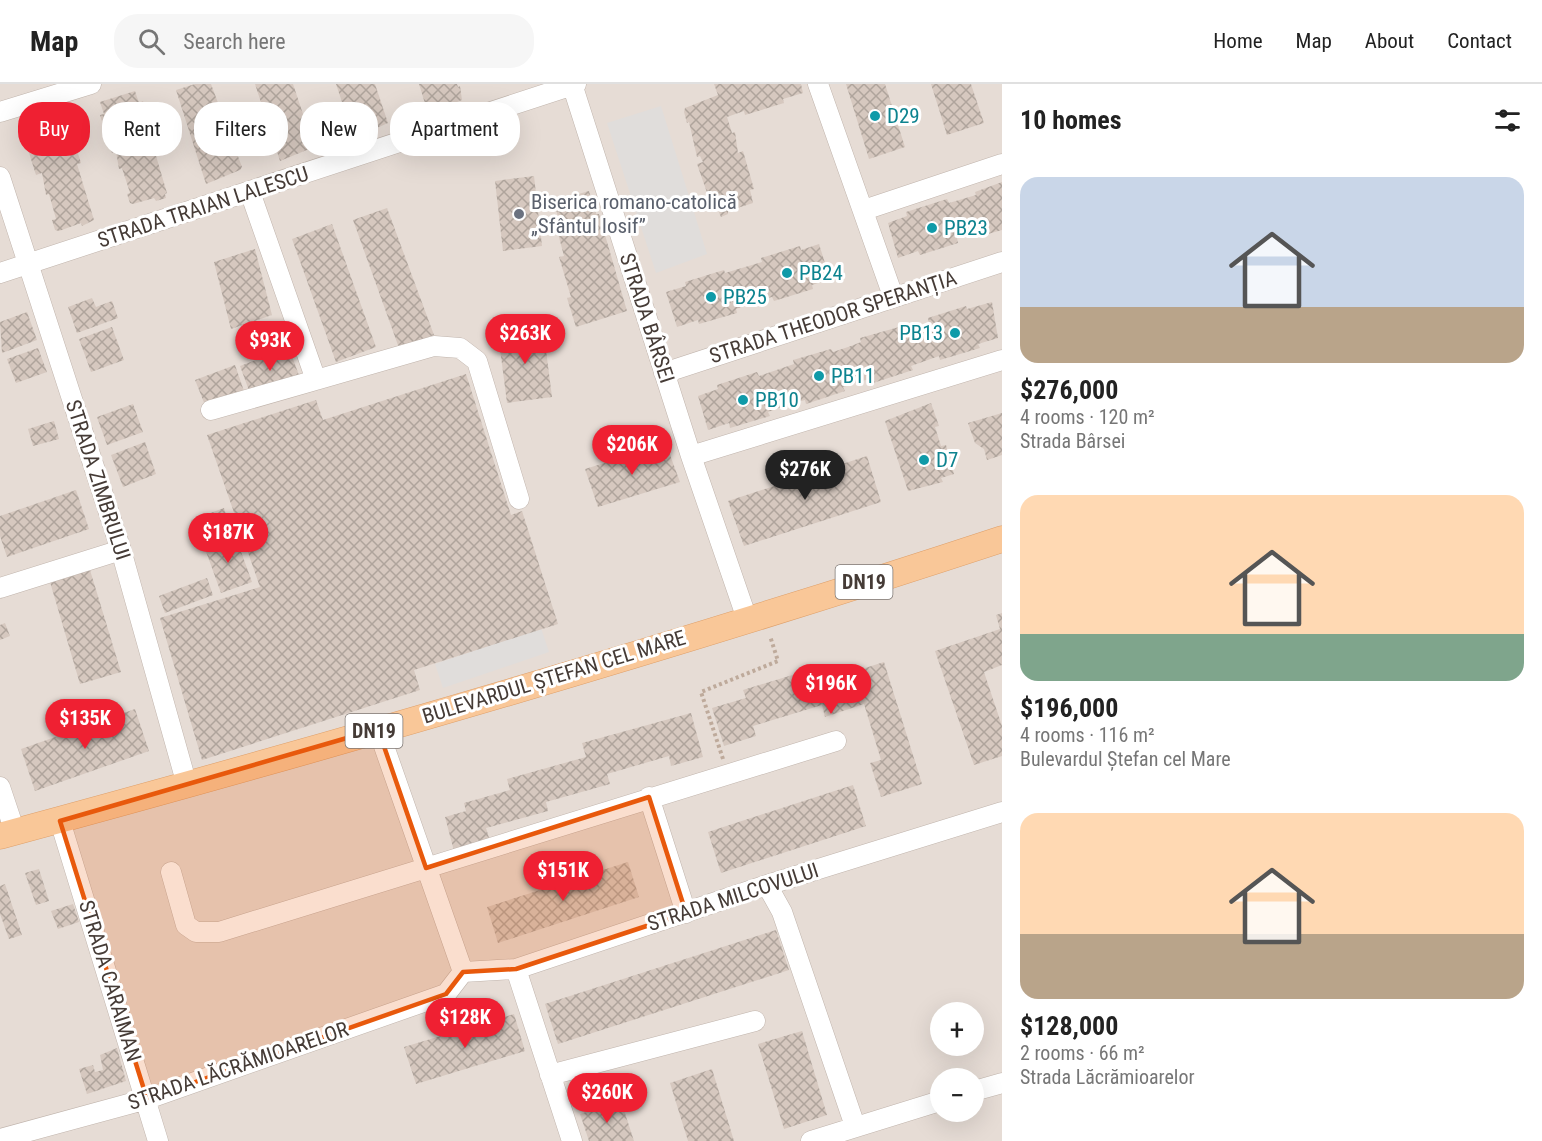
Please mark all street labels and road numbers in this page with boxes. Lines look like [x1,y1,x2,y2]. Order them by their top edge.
street label: STRADA TRAIAN LALESCU [95,162,311,252]
street label: STRADA BÂRSEI [615,250,679,386]
street label: STRADA THEODOR SPERANȚIA [706,266,960,369]
street label: STRADA ZIMBRULUI [61,397,135,563]
road number: DN19 [836,565,892,599]
street label: BULEVARDUL ȘTEFAN CEL MARE [419,625,689,729]
road number: DN19 [346,714,403,748]
street label: STRADA MILCOVULUI [644,858,822,936]
street label: STRADA CARAIMAN [74,897,146,1065]
street label: STRADA LĂCRĂMIOARELOR [125,1017,351,1115]

